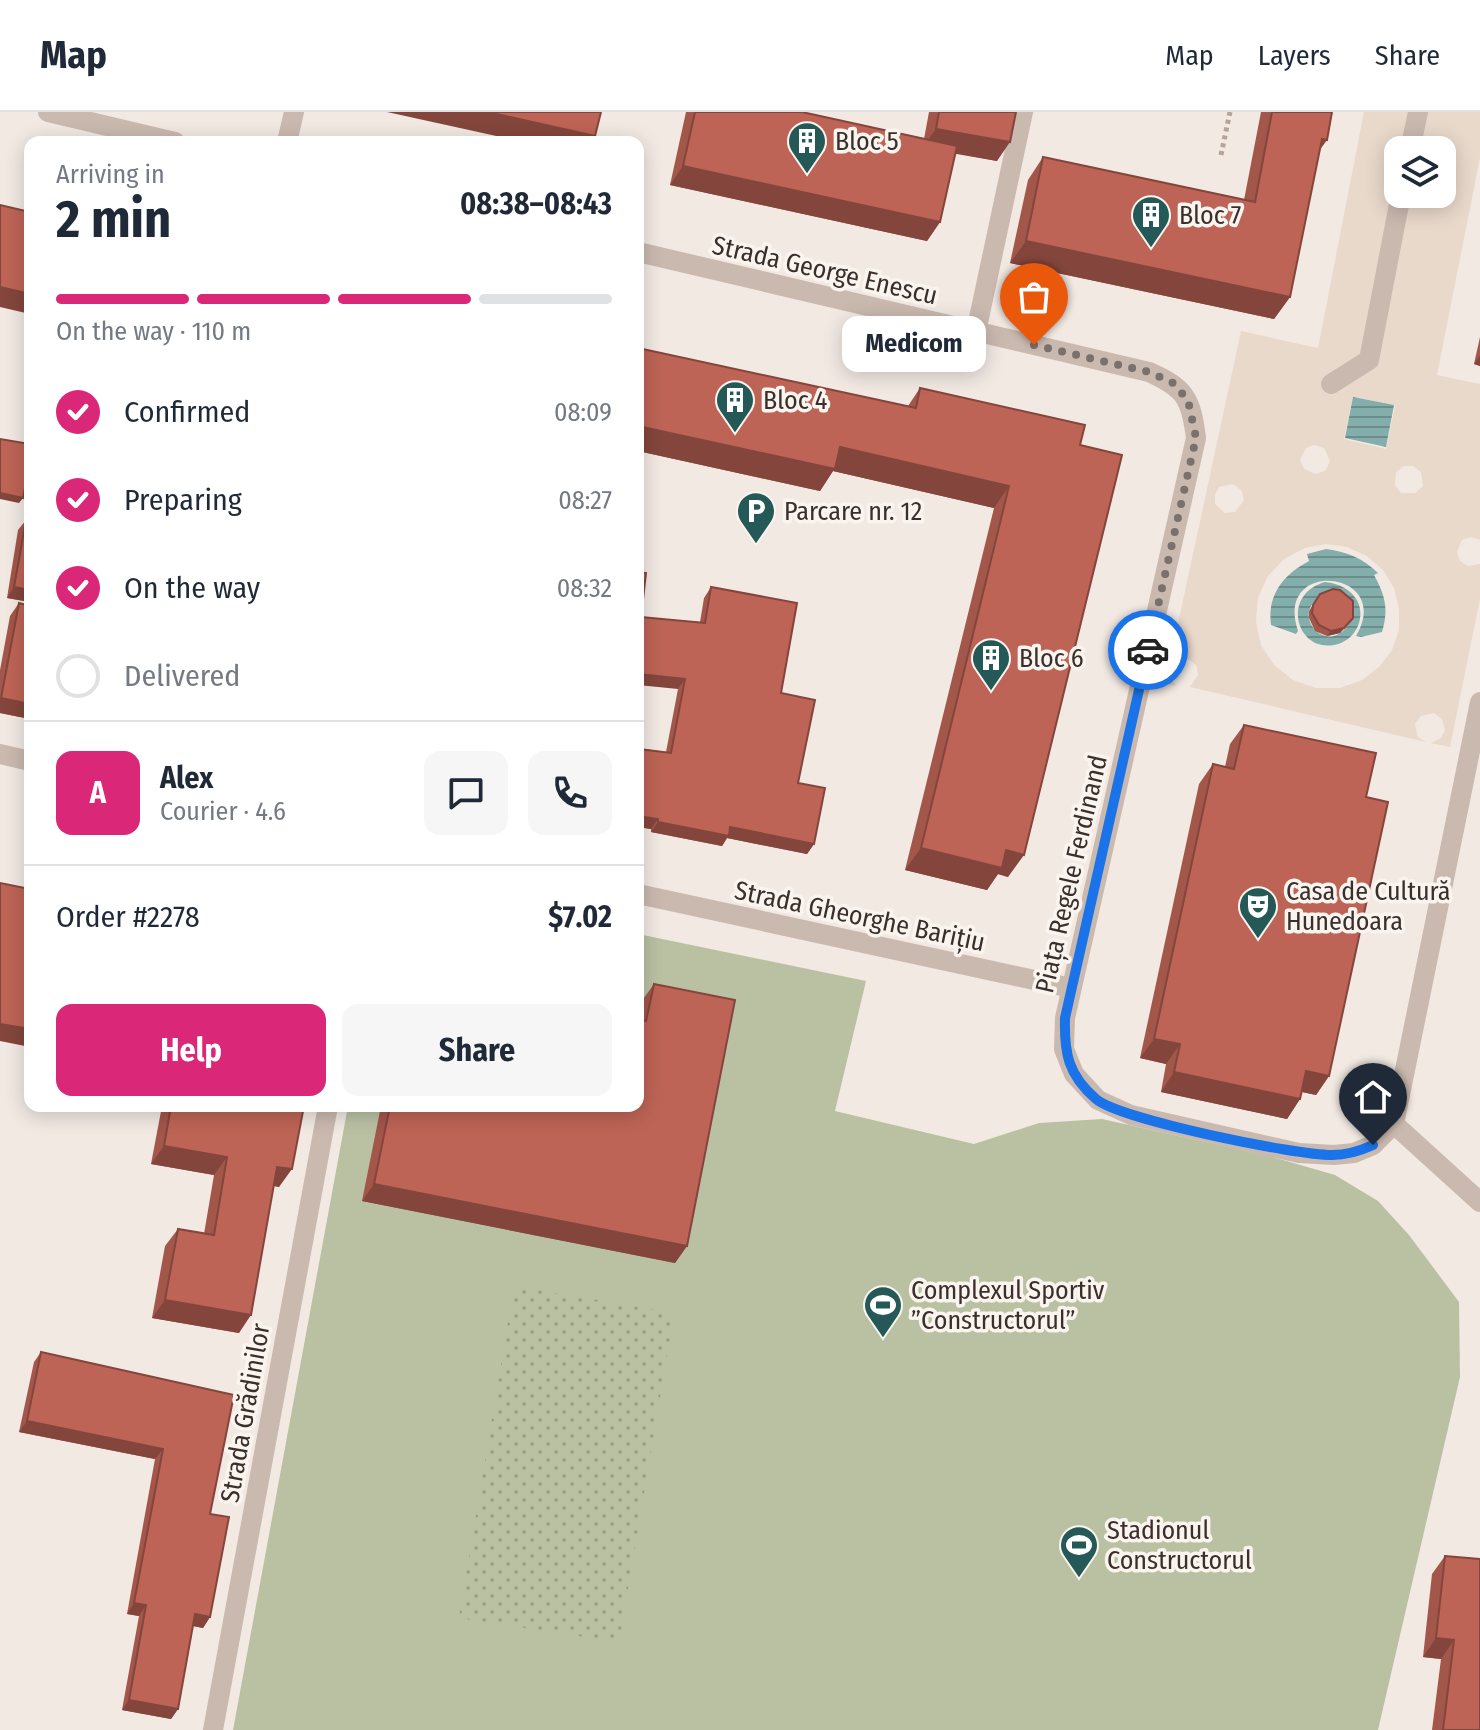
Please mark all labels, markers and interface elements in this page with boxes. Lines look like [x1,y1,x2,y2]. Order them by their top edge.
text: Map [40,32,107,78]
text: Map [1165,39,1214,72]
text: Layers [1258,39,1331,72]
text: Share [1375,39,1440,72]
building icon: Bloc 5 [786,120,828,175]
place label: Bloc 5 [835,126,899,157]
map controls [1384,136,1456,208]
button: layers [1384,136,1456,208]
text: Arriving in [56,159,165,190]
text: 08:38–08:43 [460,186,612,222]
text: 2 min [56,188,171,251]
building icon: Bloc 7 [1130,194,1172,249]
place label: Bloc 7 [1179,200,1241,231]
street label: Strada George Enescu [709,229,941,311]
pin [1000,263,1068,345]
icon: bag [1012,275,1056,319]
text: On the way · 110 m [56,316,251,347]
callout: Medicom [842,317,986,373]
text: Medicom [865,328,963,359]
building icon: Bloc 4 [714,379,756,434]
place label: Bloc 4 [763,385,827,416]
icon: check [56,390,100,434]
text: Confirmed [124,394,250,430]
text: 08:09 [554,397,612,428]
icon: check [56,478,100,522]
text: Preparing [124,482,242,518]
text: 08:27 [558,485,612,516]
parking icon: Parcare nr. 12 [735,490,777,545]
place label: Parcare nr. 12 [784,496,922,527]
icon: check [56,566,100,610]
text: On the way [124,570,260,606]
text: 08:32 [557,573,612,604]
courier [1108,610,1188,690]
icon: car [1126,628,1170,672]
building icon: Bloc 6 [970,637,1012,692]
place label: Bloc 6 [1019,643,1084,674]
text: Delivered [124,658,240,694]
button: chat [424,751,508,835]
button: phone [528,751,612,835]
street label: Piața Regele Ferdinand [1029,752,1115,996]
text: Alex [160,760,213,796]
text: A [90,775,106,811]
text: Courier · 4.6 [160,796,286,827]
street label: Strada Gheorghe Barițiu [732,875,988,959]
place label: Casa de Cultură Hunedoara [1286,876,1451,937]
theatre icon: Casa de Cultură Hunedoara [1237,885,1279,940]
text: Order #2278 [56,899,200,935]
text: $7.02 [548,899,612,935]
button: Help [56,1004,326,1096]
button: Share [342,1004,612,1096]
pin [1339,1063,1407,1145]
icon: home [1351,1075,1395,1119]
place label: Complexul Sportiv ”Constructorul” [911,1275,1105,1336]
sports icon: Complexul Sportiv ”Constructorul” [862,1284,904,1339]
street label: Strada Grădinilor [214,1321,277,1505]
place label: Stadionul Constructorul [1107,1515,1252,1576]
sports icon: Stadionul Constructorul [1058,1524,1100,1579]

